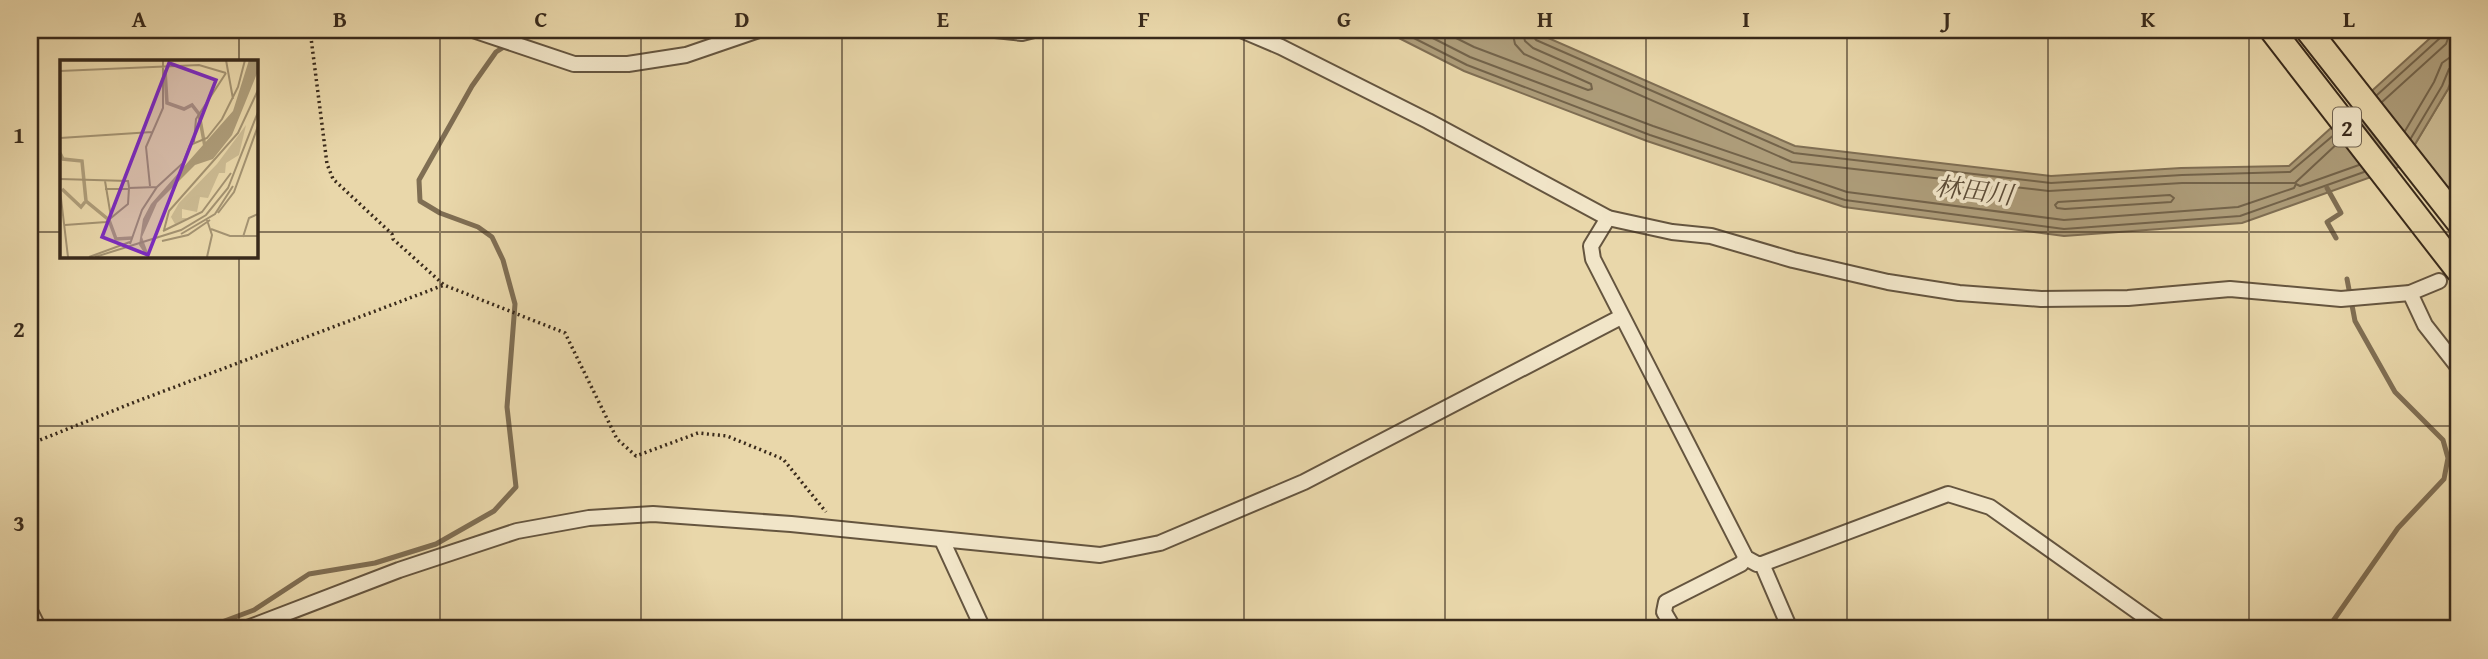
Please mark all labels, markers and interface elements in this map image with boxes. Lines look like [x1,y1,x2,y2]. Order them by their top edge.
text: A [132,2,147,35]
text: B [333,2,347,35]
text: C [534,2,548,35]
text: D [735,2,750,35]
text: E [937,2,949,35]
text: F [1138,2,1150,35]
text: G [1337,2,1351,35]
text: H [1537,2,1553,35]
text: I [1742,2,1750,35]
text: J [1939,2,1951,35]
text: K [2141,2,2156,35]
text: L [2343,2,2355,35]
inset map [60,60,257,257]
road number: 2 [2333,108,2361,146]
text: 1 [13,118,25,151]
water label: 林田川 [1933,166,2018,214]
text: 2 [13,312,25,345]
text: 3 [13,506,25,539]

